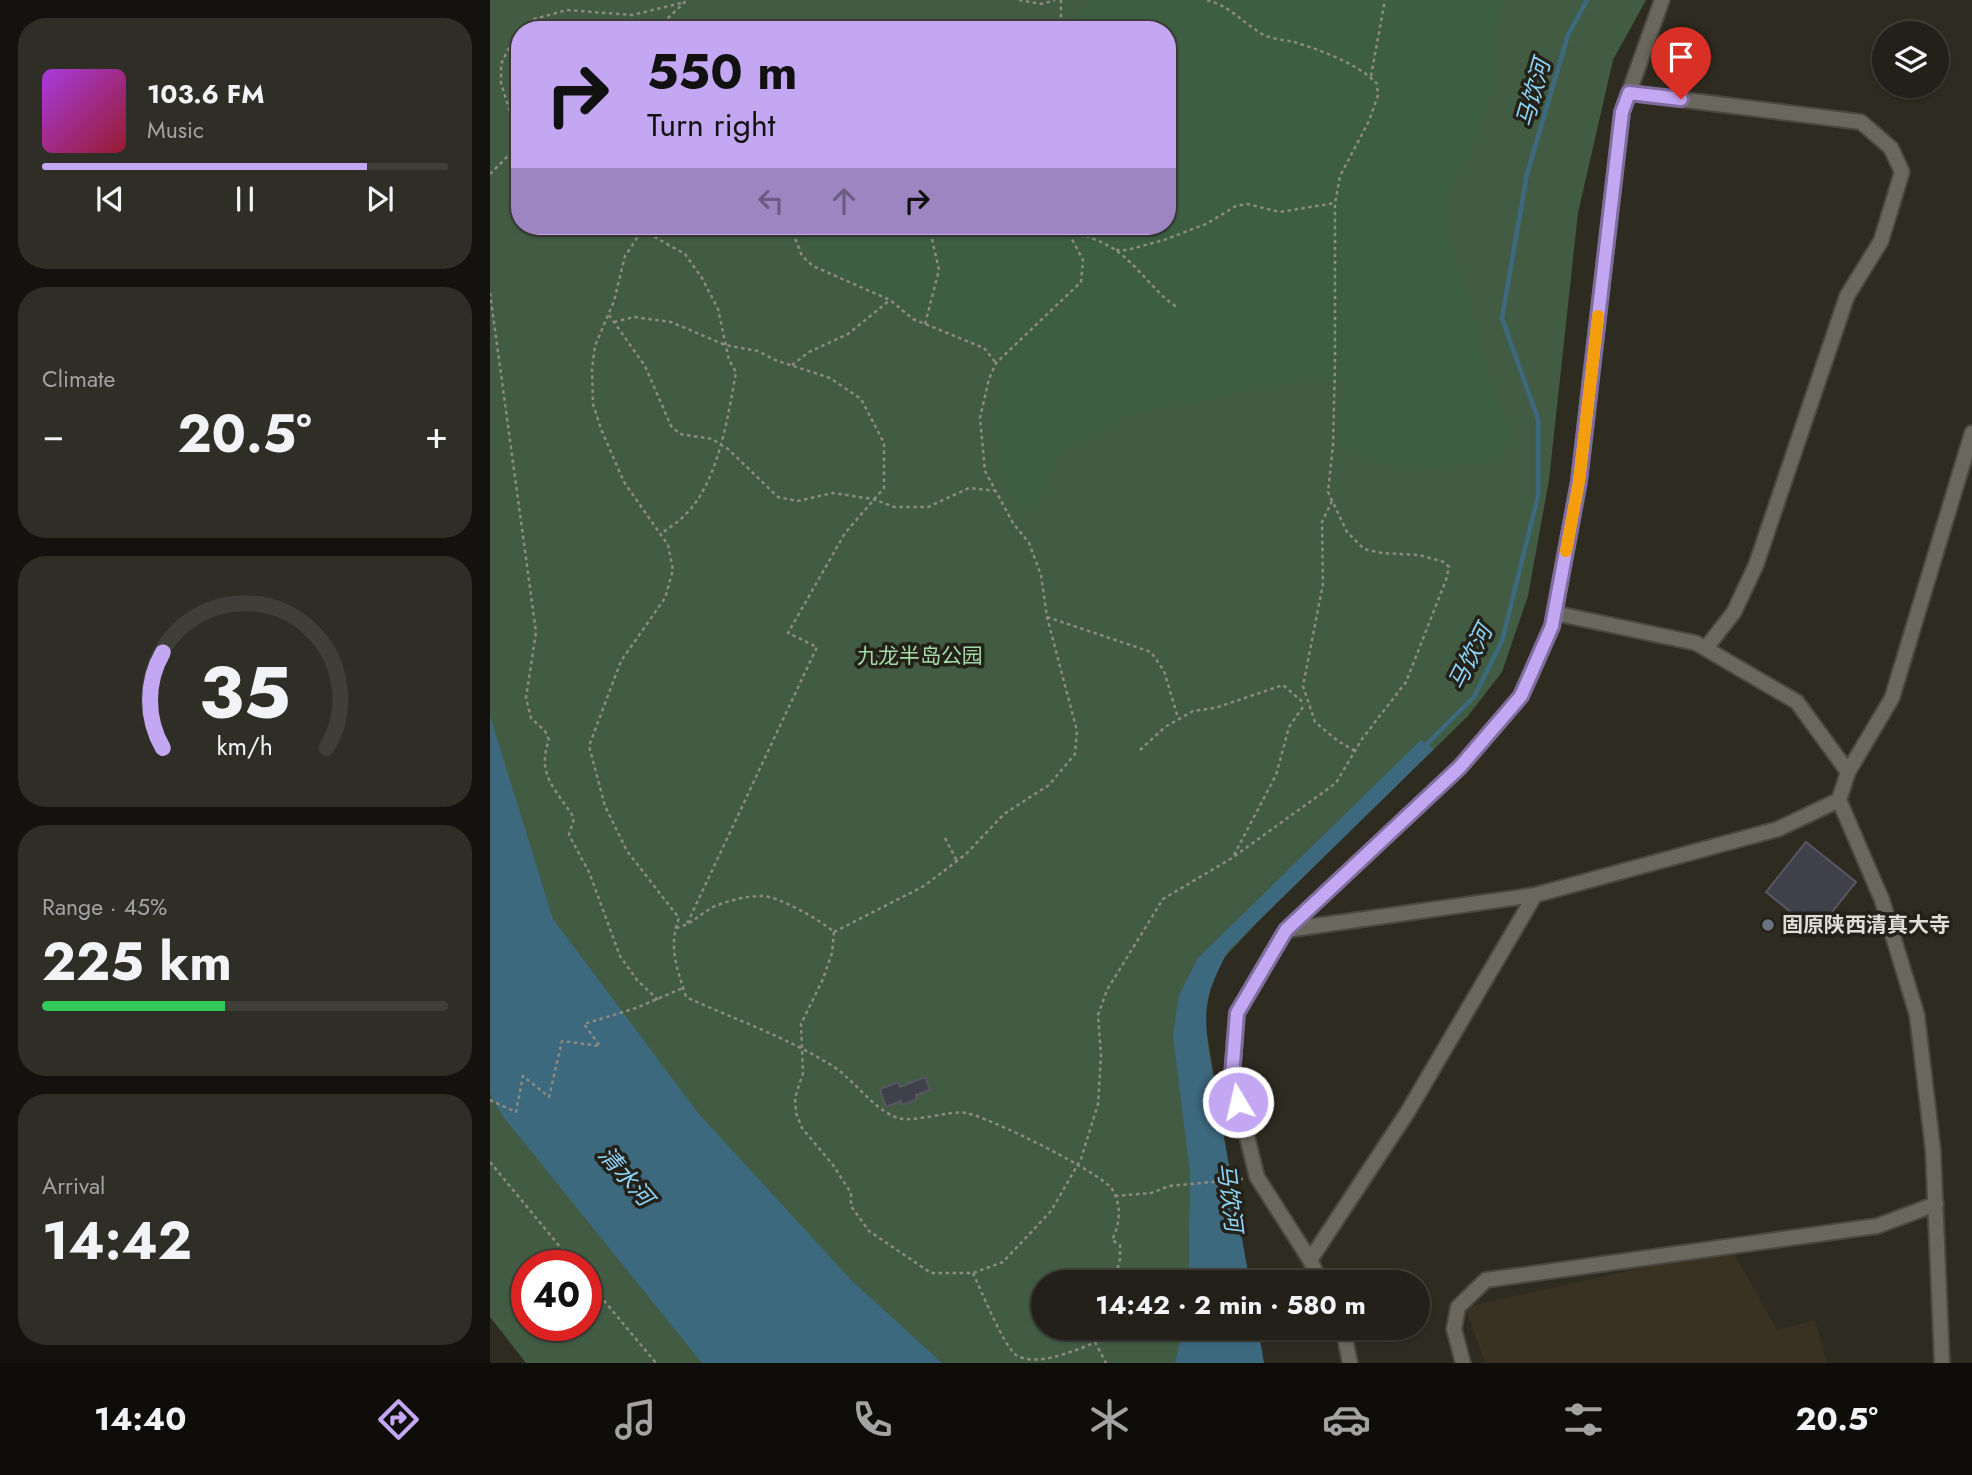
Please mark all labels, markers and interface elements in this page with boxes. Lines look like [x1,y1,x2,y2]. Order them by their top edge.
map controls [1872,21,1949,98]
button: layers [1872,21,1949,98]
pin [1651,27,1711,99]
text: 550 m [647,37,798,107]
icon: arrive [1662,38,1700,76]
icon: right [532,49,623,140]
water label: 马饮河 [1507,51,1560,131]
text: 103.6 FM [147,75,264,113]
text: Turn right [647,102,776,148]
text: Music [147,113,204,147]
icon: previous [91,180,129,218]
icon: pause [226,180,264,218]
icon: next [361,180,399,218]
icon: left [752,182,790,220]
icon: ahead [825,182,863,220]
icon: right [898,182,936,220]
text: Climate [42,362,115,396]
text: 20.5° [177,396,312,472]
text: − [42,407,64,462]
text: + [425,407,448,462]
water label: 马饮河 [1439,615,1503,695]
text: 35 [199,640,291,745]
park label: 九龙半岛公园 [857,641,983,671]
text: km/h [217,727,273,763]
text: Range · 45% [42,890,167,924]
place label: 固原陕西清真大寺 [1782,910,1950,940]
marker: 固原陕西清真大寺 [1760,917,1776,933]
text: 225 km [42,924,232,1000]
position arrow [1201,1065,1275,1139]
water label: 清水河 [591,1139,664,1216]
water label: 马饮河 [1209,1161,1252,1237]
text: Arrival [42,1169,105,1203]
text: 14:42 [42,1203,192,1279]
speed limit sign: 40 [511,1250,602,1341]
text: 14:42 · 2 min · 580 m [1095,1286,1366,1324]
icon: directions [374,1395,423,1444]
icon: music [611,1395,660,1444]
icon: phone [848,1395,897,1444]
icon: climate [1085,1395,1134,1444]
icon: car [1322,1395,1371,1444]
icon: filters [1559,1395,1608,1444]
text: 14:40 [94,1396,186,1442]
text: 20.5° [1795,1396,1878,1442]

